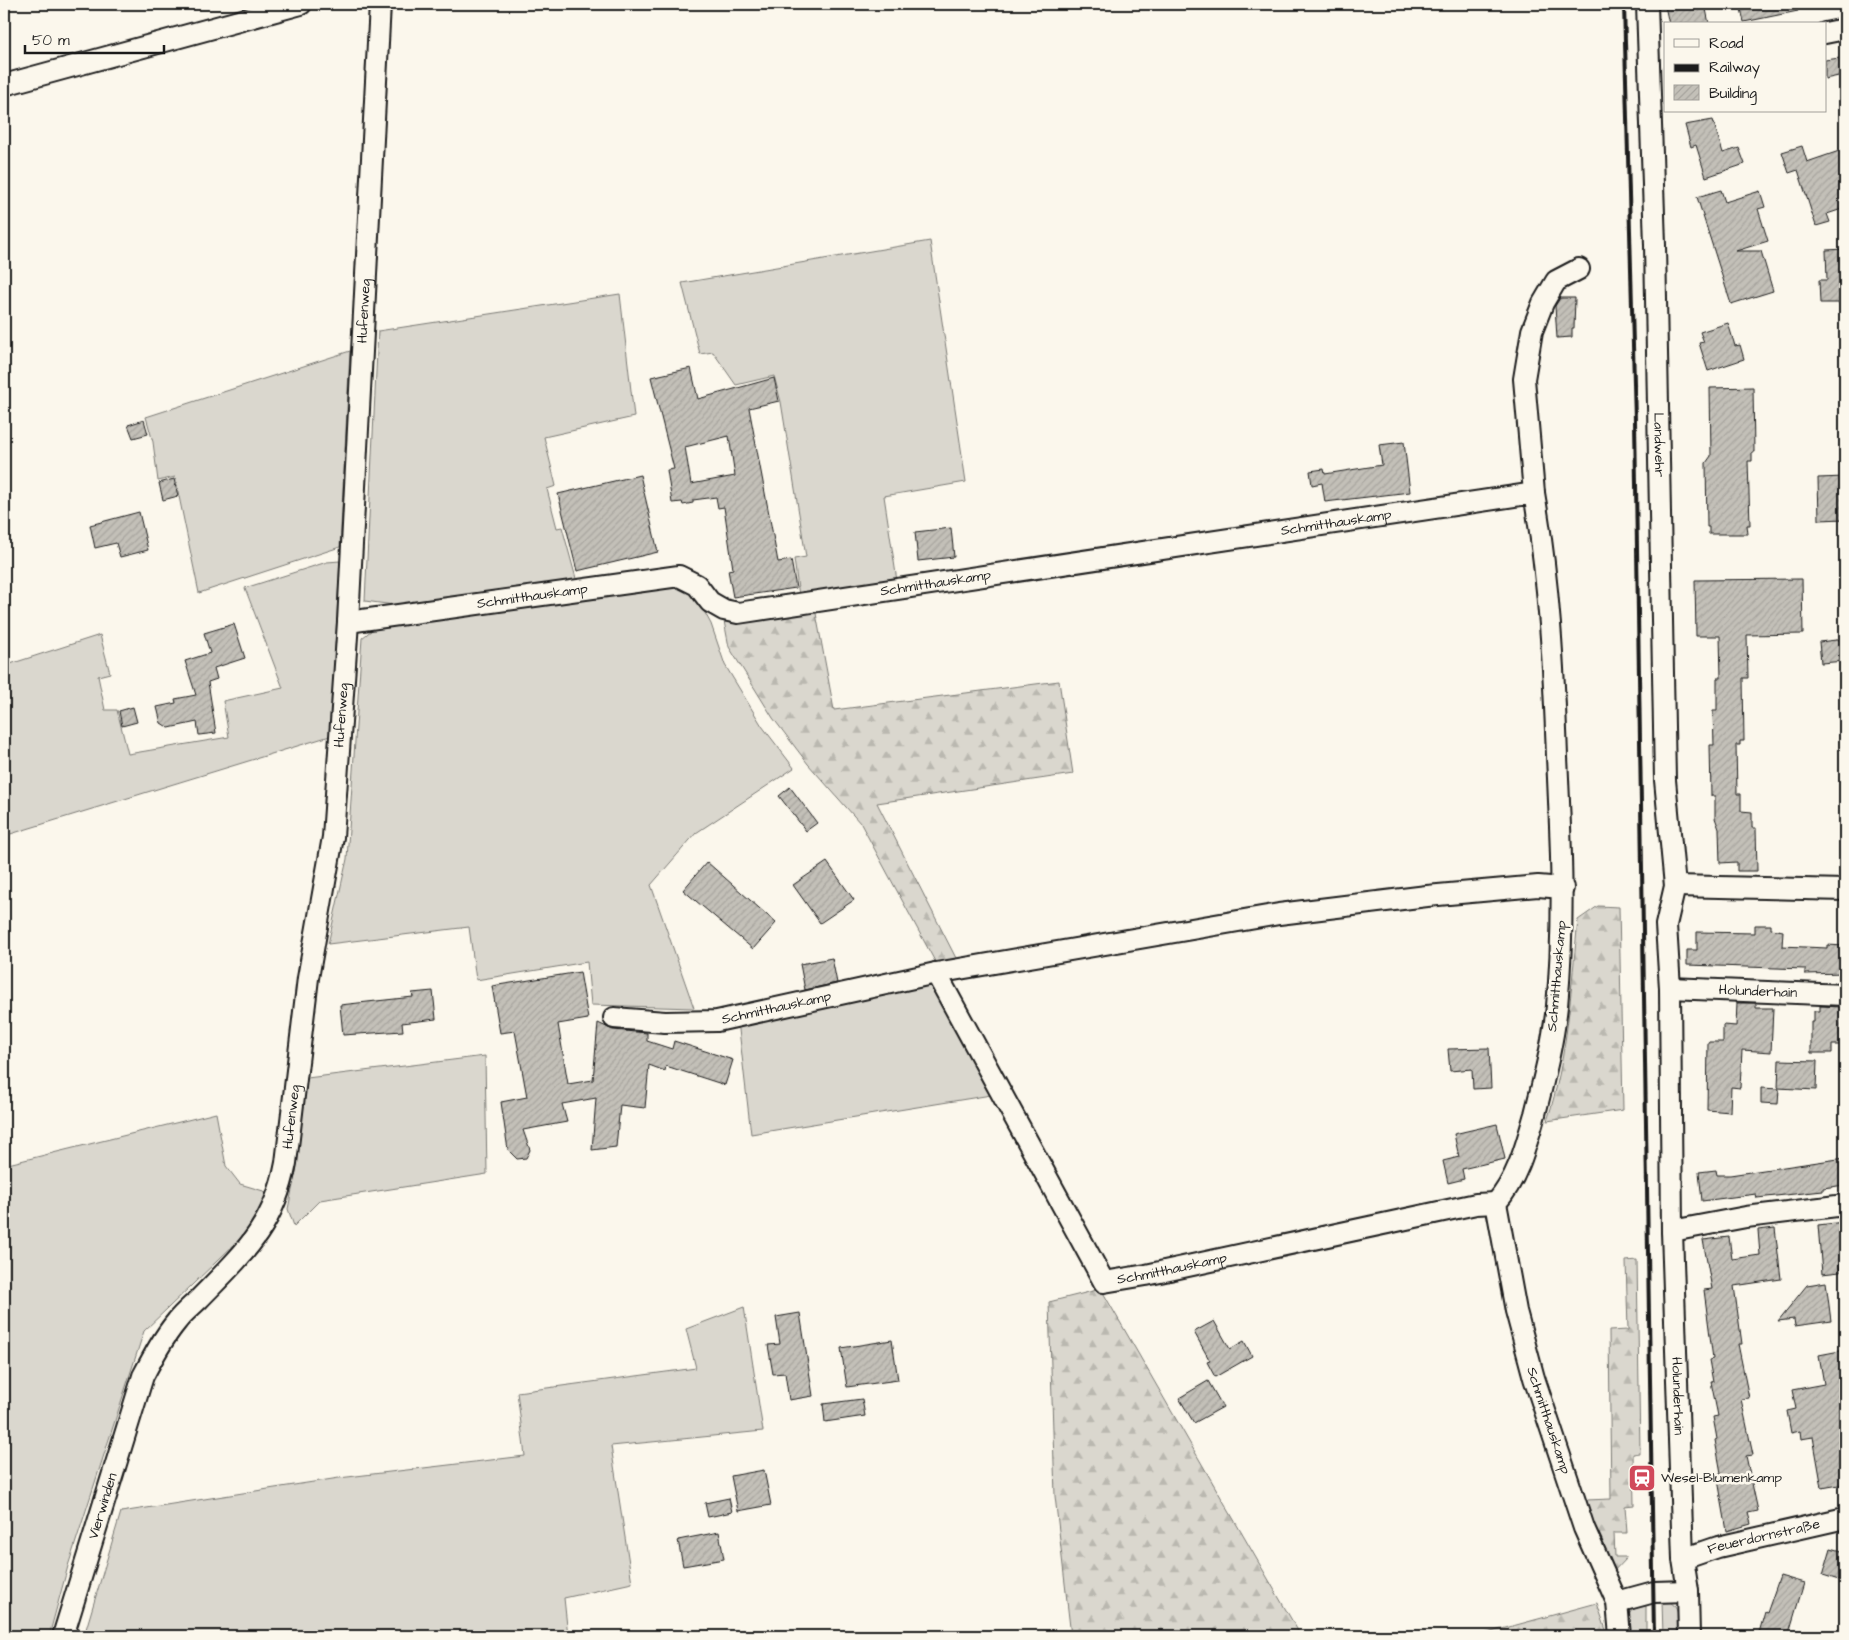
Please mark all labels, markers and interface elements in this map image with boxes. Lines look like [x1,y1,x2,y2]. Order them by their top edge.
scale bar [25,22,164,54]
legend [1664,22,1826,112]
text: 50 m [32,30,70,51]
text: Road [1709,33,1744,54]
text: Railway [1709,57,1760,79]
text: Building [1709,83,1757,105]
street label: Hufenweg [352,278,376,344]
street label: Landwehr [1648,412,1669,478]
street label: Schmitthauskamp [1279,505,1393,541]
street label: Schmitthauskamp [879,565,993,601]
street label: Schmitthauskamp [475,579,589,614]
street label: Hufenweg [329,682,354,748]
street label: Schmitthauskamp [1542,919,1572,1033]
street label: Holunderhain [1718,980,1797,1003]
street label: Schmitthauskamp [720,986,833,1030]
street label: Hufenweg [278,1084,305,1150]
street label: Schmitthauskamp [1116,1248,1229,1290]
street label: Holunderhain [1666,1357,1689,1436]
street label: Schmitthauskamp [1521,1365,1575,1477]
station icon: Wesel-Blumenkamp [1627,1463,1657,1493]
place label: Wesel-Blumenkamp [1661,1468,1782,1488]
street label: Vierwinden [83,1470,123,1542]
street label: Feuerdornstraße [1705,1514,1822,1560]

